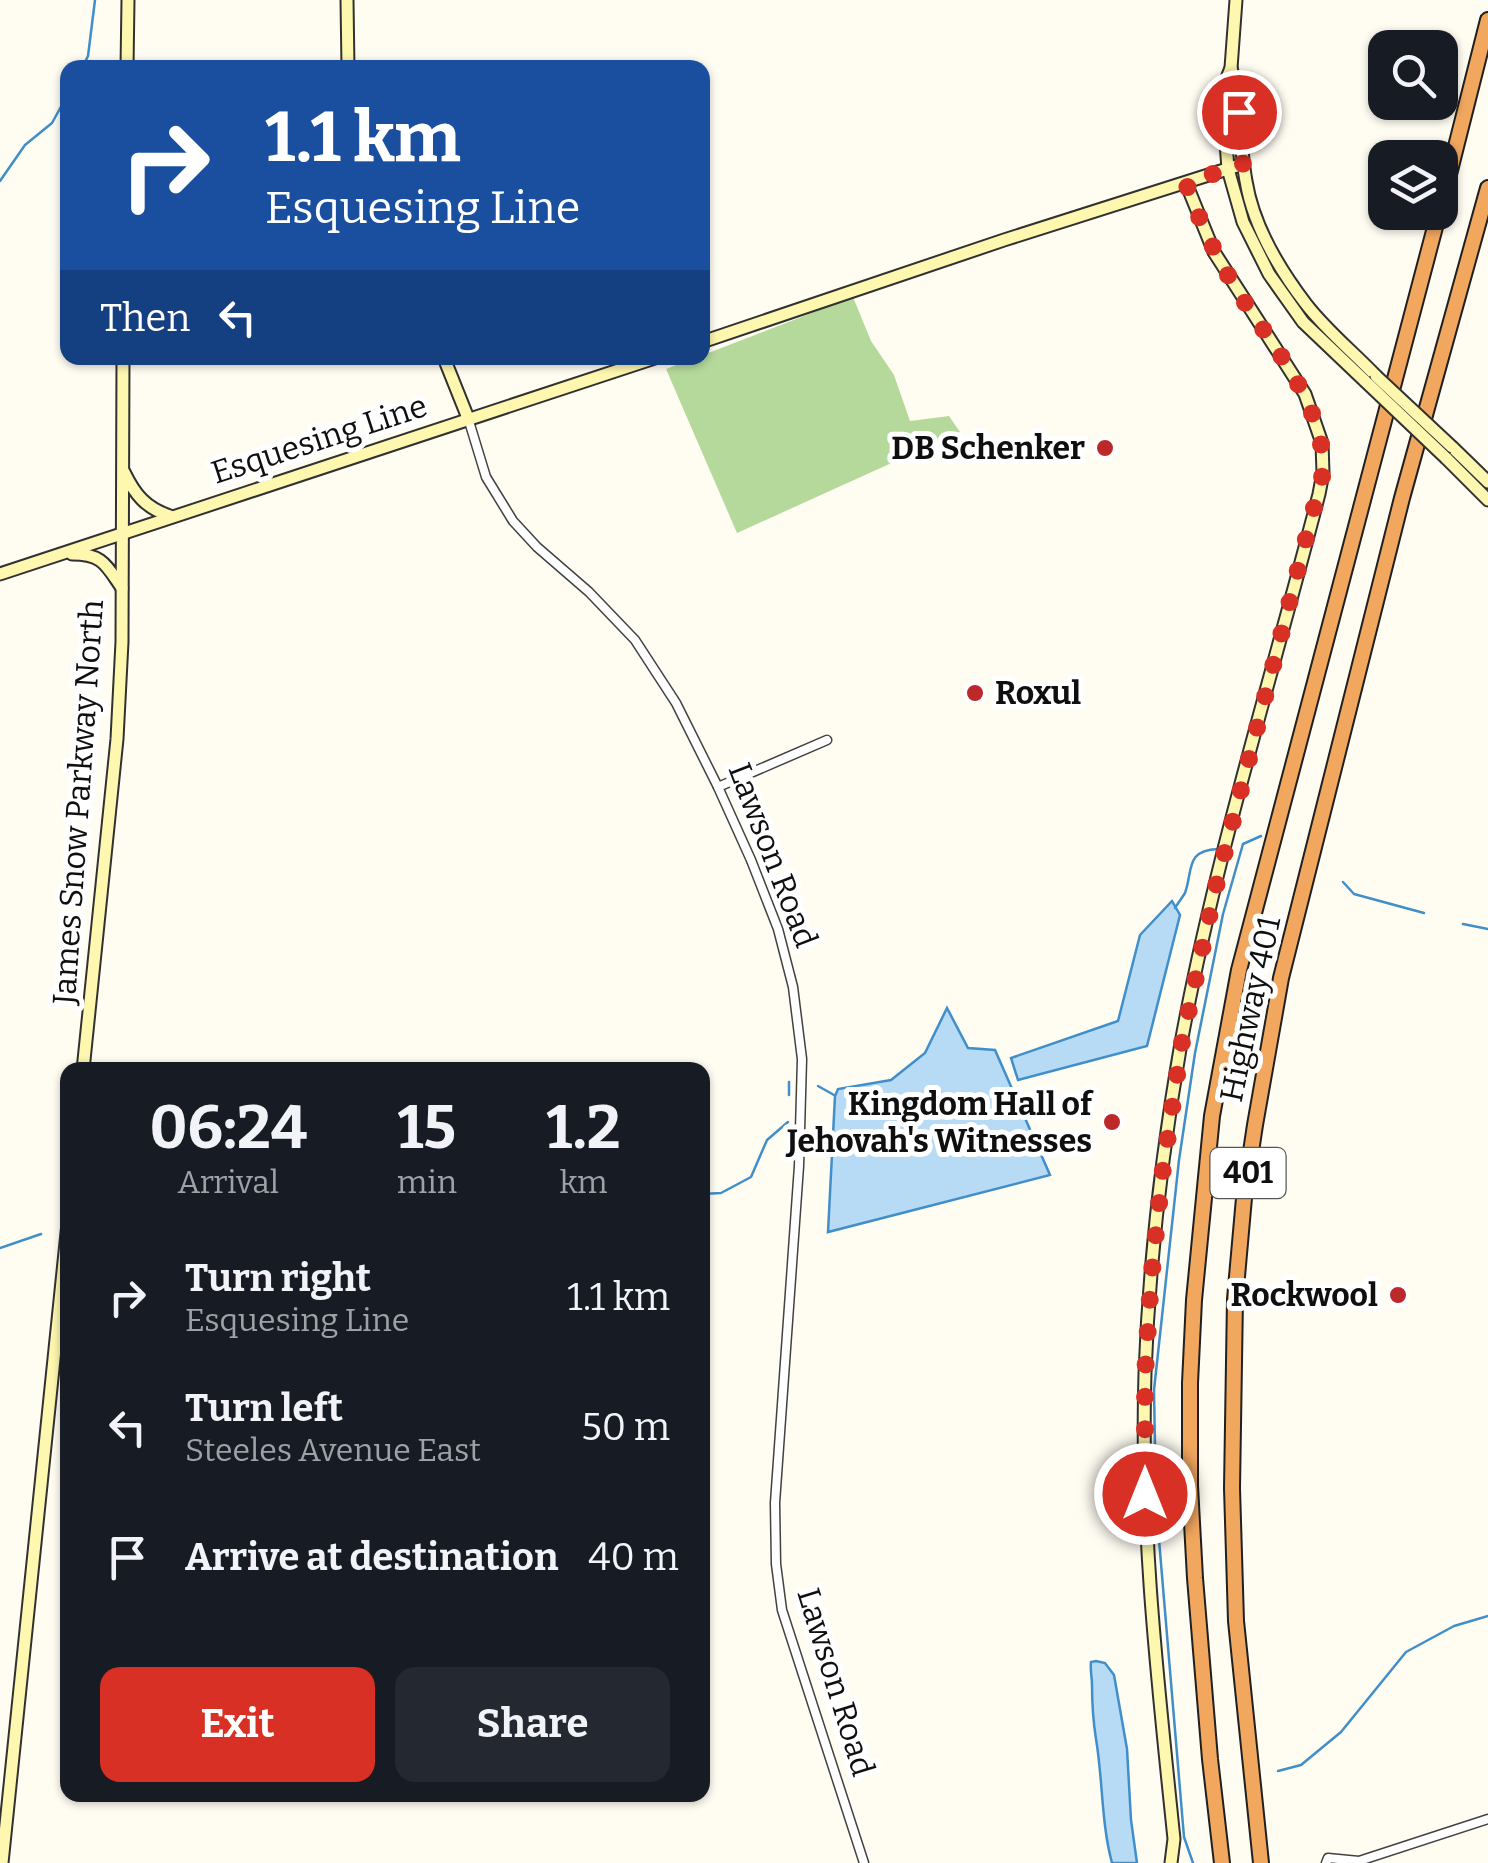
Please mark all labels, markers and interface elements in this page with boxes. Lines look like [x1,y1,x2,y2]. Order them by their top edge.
map controls [1368,30,1458,230]
button: search [1368,30,1458,120]
pin [1197,70,1282,155]
icon: arrive [1212,85,1267,140]
text: 1.1 km [265,96,461,180]
icon: right [100,100,230,230]
button: layers [1368,140,1458,230]
text: Esquesing Line [265,181,580,235]
icon: left [210,290,265,345]
text: Then [100,295,190,341]
street label: Esquesing Line [206,386,432,492]
place label: DB Schenker [891,429,1085,467]
marker: DB Schenker [1094,437,1116,459]
street label: James Snow Parkway North [45,598,111,1007]
place label: Roxul [995,674,1081,712]
marker: Roxul [964,682,986,704]
street label: Lawson Road [720,757,826,953]
street label: Highway 401 [1212,913,1288,1105]
place label: Kingdom Hall of Jehovah's Witnesses [785,1085,1094,1160]
text: 06:24 [149,1092,307,1164]
text: 15 [397,1092,456,1164]
text: 1.2 [546,1092,621,1164]
marker: Kingdom Hall of Jehovah's Witnesses [1101,1111,1123,1133]
road number: 401 [1210,1148,1286,1198]
text: Arrival [178,1163,279,1201]
text: min [397,1163,457,1201]
text: km [559,1163,608,1201]
text: Turn right [185,1255,371,1301]
icon: right [100,1270,155,1325]
text: 1.1 km [567,1274,670,1320]
place label: Rockwool [1231,1276,1378,1314]
marker: Rockwool [1387,1284,1409,1306]
text: Esquesing Line [185,1301,409,1339]
text: Turn left [185,1385,343,1431]
icon: left [100,1400,155,1455]
text: 50 m [581,1404,670,1450]
text: Steeles Avenue East [185,1431,481,1469]
position arrow [1093,1442,1197,1546]
icon: arrive [100,1530,155,1585]
text: Arrive at destination [185,1534,558,1580]
text: 40 m [588,1534,679,1580]
street label: Lawson Road [789,1583,883,1781]
button: Exit [100,1667,375,1782]
button: Share [395,1667,670,1782]

